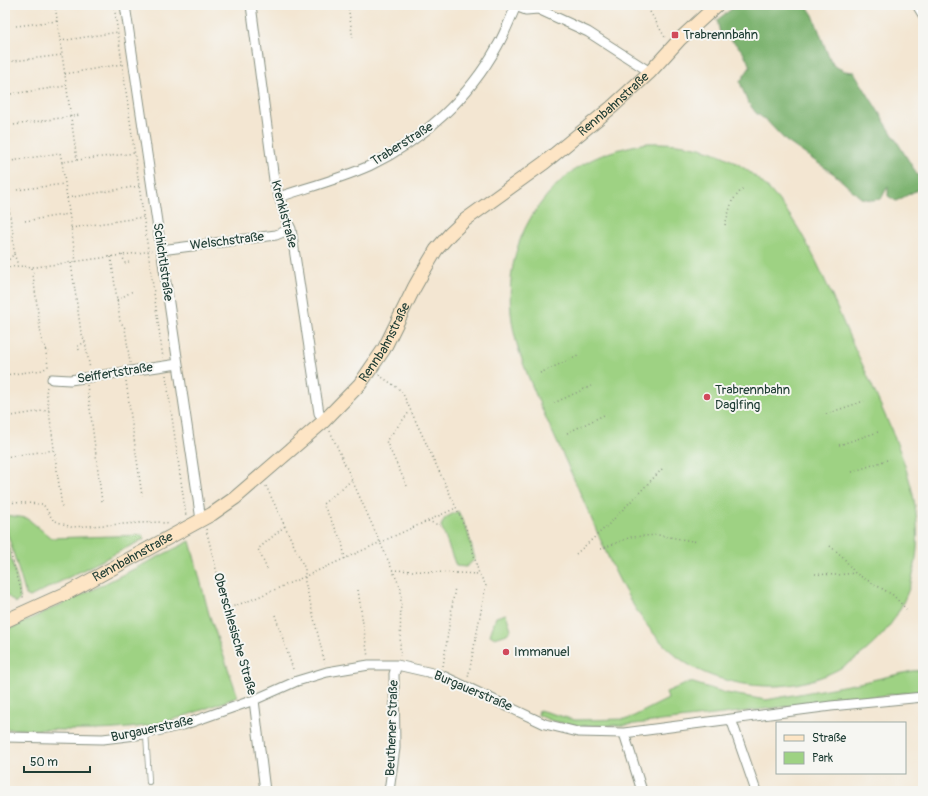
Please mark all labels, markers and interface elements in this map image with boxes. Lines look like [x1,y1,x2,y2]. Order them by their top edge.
place label: Trabrennbahn [683,27,758,43]
marker: Trabrennbahn [670,30,680,40]
street label: Rennbahnstraße [575,68,653,140]
street label: Traberstraße [368,118,436,169]
street label: Krenklstraße [267,178,301,250]
street label: Schichtlstraße [150,222,177,303]
street label: Welschstraße [189,228,265,253]
street label: Rennbahnstraße [356,299,414,385]
street label: Seiffertstraße [76,359,155,387]
place label: Trabrennbahn Daglfing [715,382,790,413]
marker: Trabrennbahn Daglfing [702,392,712,402]
street label: Rennbahnstraße [90,528,176,586]
street label: Oberschlesische Straße [210,571,260,698]
place label: Immanuel [514,644,570,660]
marker: Immanuel [501,647,511,657]
street label: Burgauerstraße [431,667,515,715]
street label: Beuthener Straße [382,679,402,776]
street label: Burgauerstraße [109,712,195,746]
legend [776,722,906,774]
text: Straße [812,731,846,746]
scale bar [24,748,90,774]
text: Park [812,751,833,766]
text: 50 m [30,755,58,770]

